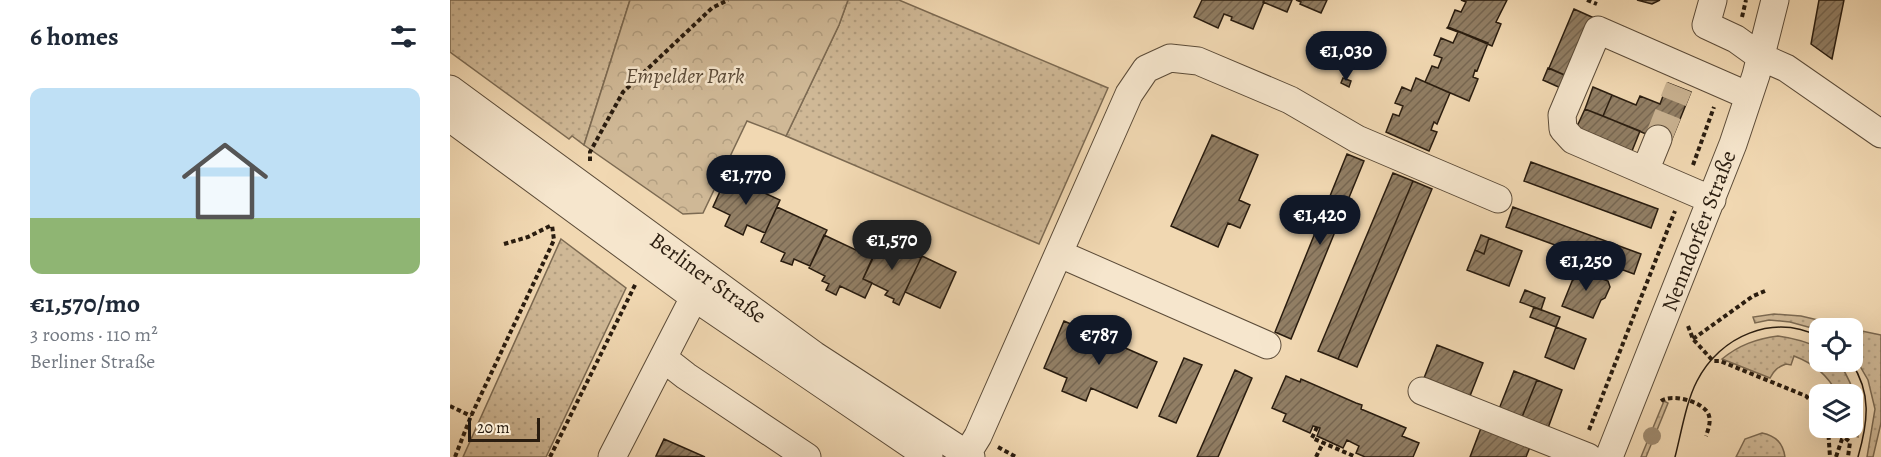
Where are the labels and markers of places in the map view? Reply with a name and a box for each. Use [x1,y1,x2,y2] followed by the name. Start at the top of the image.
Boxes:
[1297,31,1395,82] pin: €1,030
[697,155,795,206] pin: €1,770
[1271,195,1369,246] pin: €1,420
[843,220,941,271] pin: €1,570
[1537,241,1635,292] pin: €1,250
[1063,315,1135,366] pin: €787

